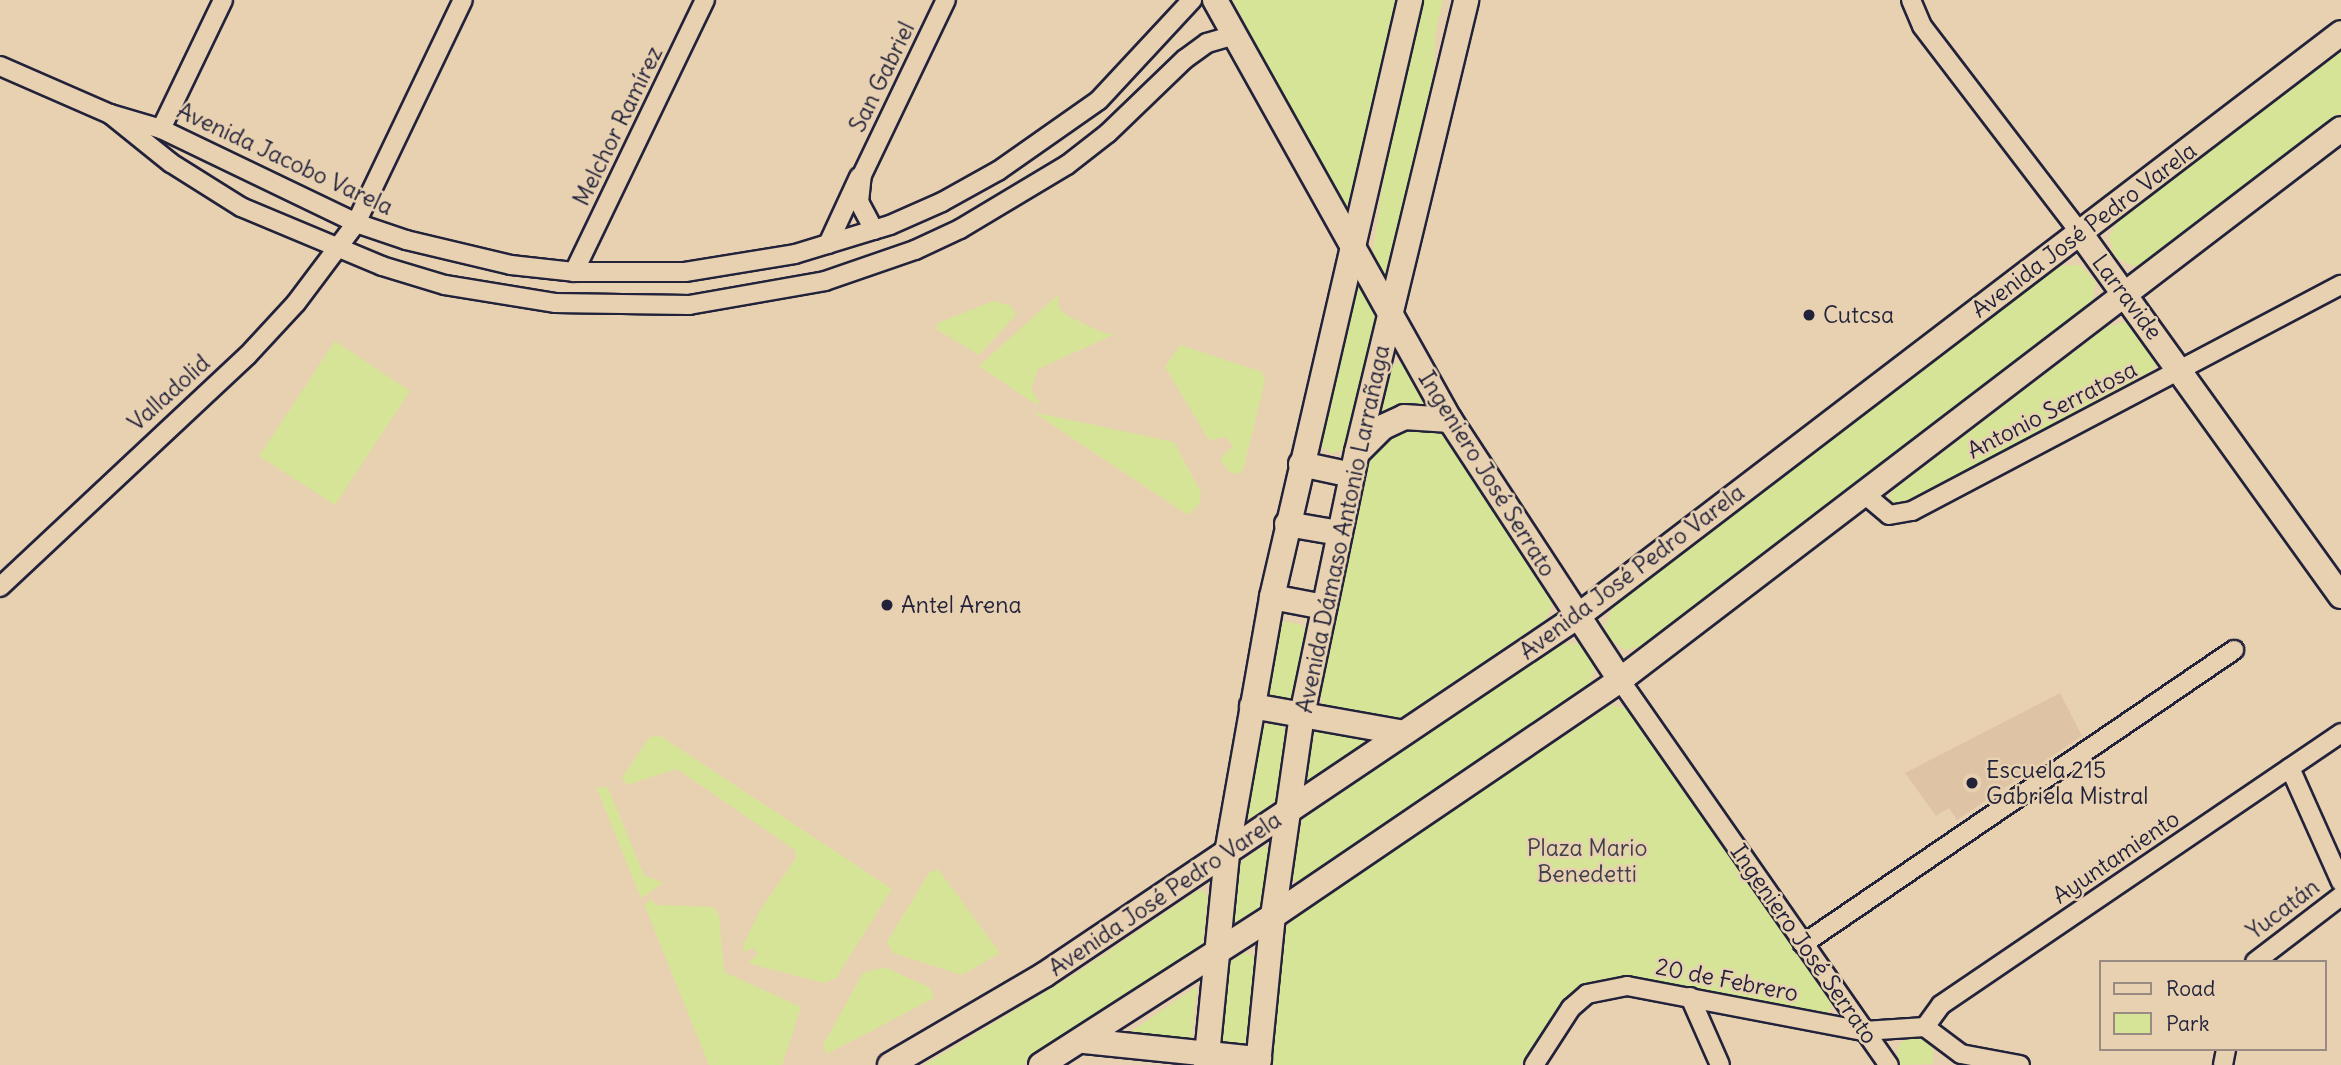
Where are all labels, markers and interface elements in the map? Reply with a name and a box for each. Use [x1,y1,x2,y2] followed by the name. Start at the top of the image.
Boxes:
[843,17,921,137] street label: San Gabriel
[567,42,669,210] street label: Melchor Ramírez
[173,97,397,221] street label: Avenida Jacobo Varela
[1966,137,2202,323] street label: Avenida José Pedro Varela
[2086,249,2168,345] street label: Larravide
[1823,301,1894,329] place label: Cutcsa
[1801,307,1817,323] marker: Cutcsa
[1290,343,1396,715] street label: Avenida Dámaso Antonio Larrañaga
[123,349,215,437] street label: Valladolid
[1963,355,2141,465] street label: Antonio Serratosa
[1412,366,1562,582] street label: Ingeniero José Serrato
[1514,479,1750,665] street label: Avenida José Pedro Varela
[901,591,1022,619] place label: Antel Arena
[879,597,895,613] marker: Antel Arena
[1986,756,2148,810] place label: Escuela 215 Gabriela Mistral
[1964,775,1980,791] marker: Escuela 215 Gabriela Mistral
[2047,805,2185,909] street label: Ayuntamiento
[1044,806,1286,982] street label: Avenida José Pedro Varela
[1527,834,1647,888] park label: Plaza Mario Benedetti
[1725,839,1883,1049] street label: Ingeniero José Serrato
[2241,873,2325,945] street label: Yucatán
[1653,953,1801,1007] street label: 20 de Febrero
[2100,960,2327,1051] legend
[2166,975,2215,1002] text: Road
[2166,1010,2209,1037] text: Park

